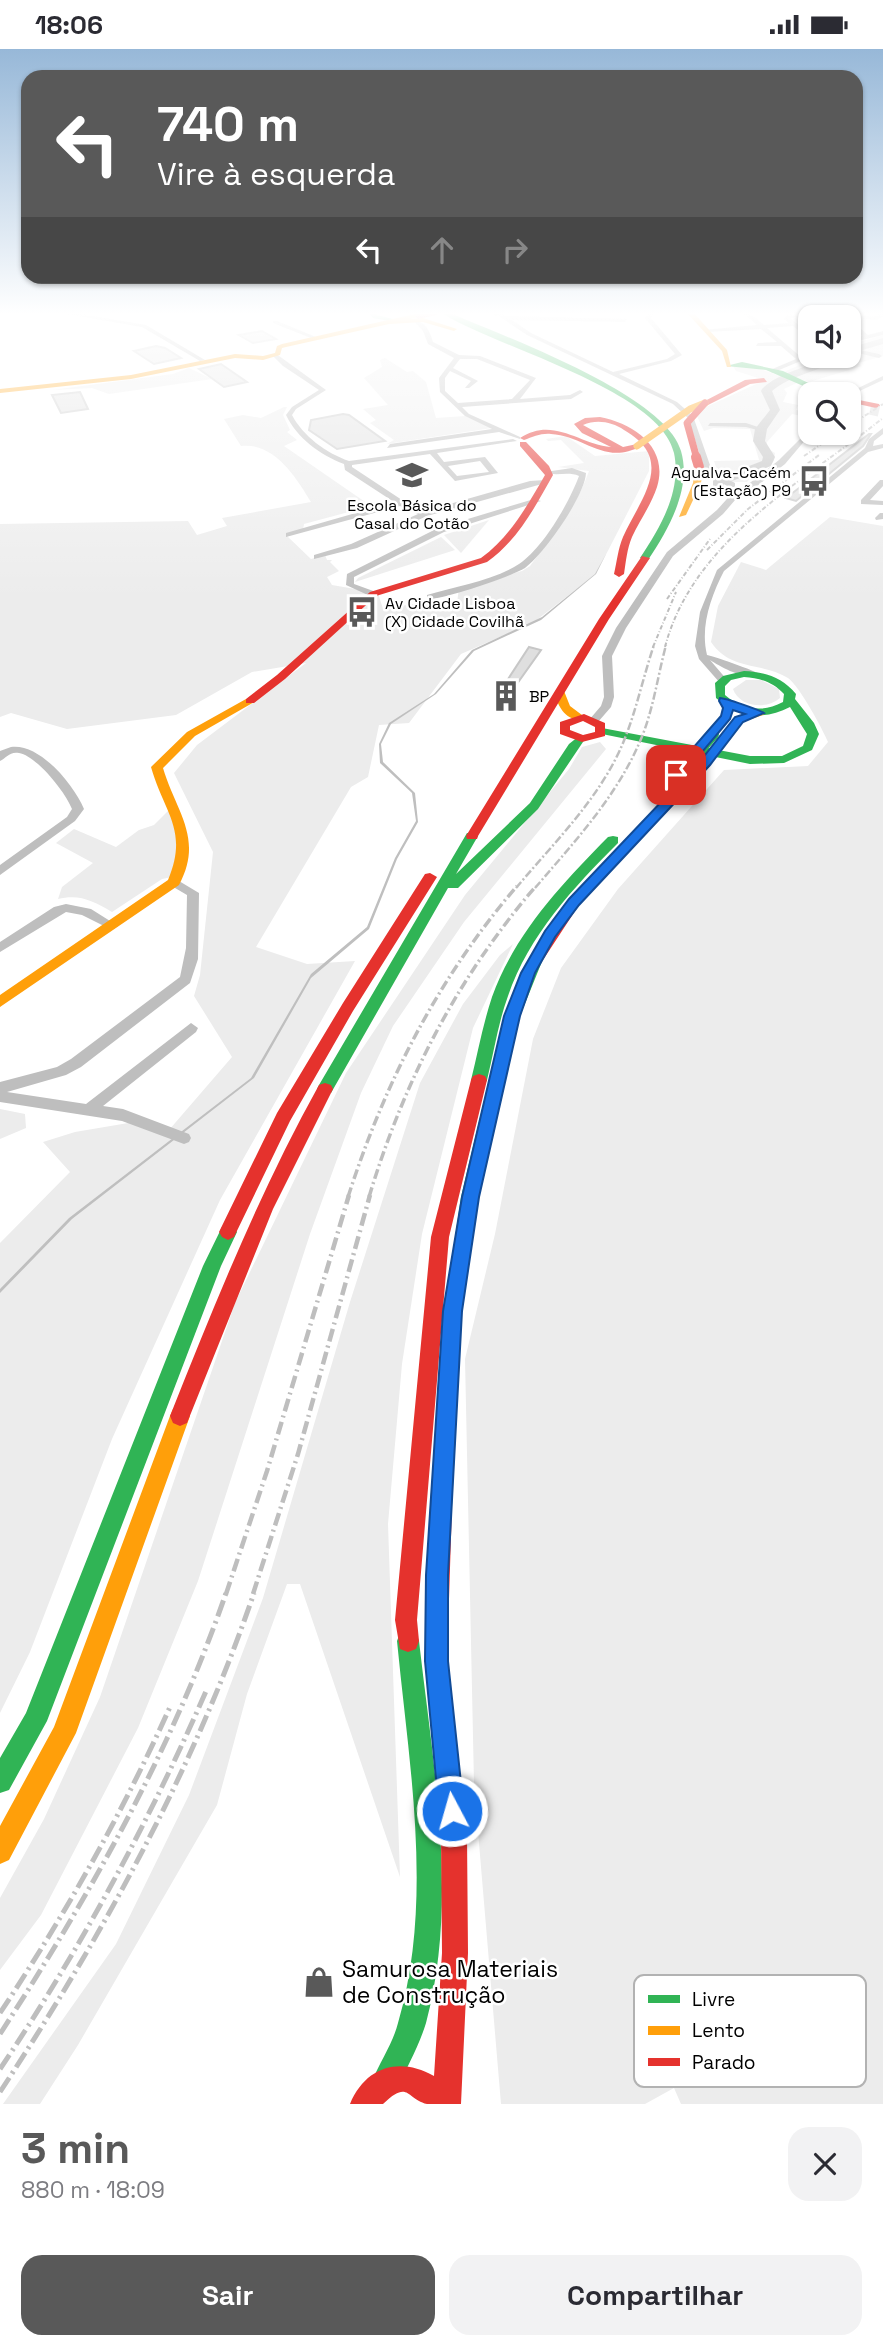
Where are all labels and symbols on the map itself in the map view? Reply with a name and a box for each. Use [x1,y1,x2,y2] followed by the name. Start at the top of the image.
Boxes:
[395,458,429,492] school or university icon: Escola Básica do Casal do Cotão
[671,462,791,501] place label: Agualva-Cacém (Estação) P9
[797,464,831,498] bus stop icon: Agualva-Cacém (Estação) P9
[347,495,477,534] place label: Escola Básica do Casal do Cotão
[385,593,524,632] place label: Av Cidade Lisboa (X) Cidade Covilhã
[345,595,379,629] bus stop icon: Av Cidade Lisboa (X) Cidade Covilhã
[489,679,523,713] building icon: BP
[529,686,550,707] place label: BP
[646,745,706,805] pin
[415,1774,489,1848] position arrow
[342,1954,558,2010] place label: Samurosa Materiais de Construção
[302,1965,336,1999] shop icon: Samurosa Materiais de Construção
[634,1975,866,2087] legend
[692,1987,735,2012] text: Livre
[692,2018,745,2043] text: Lento
[692,2050,756,2075] text: Parado

